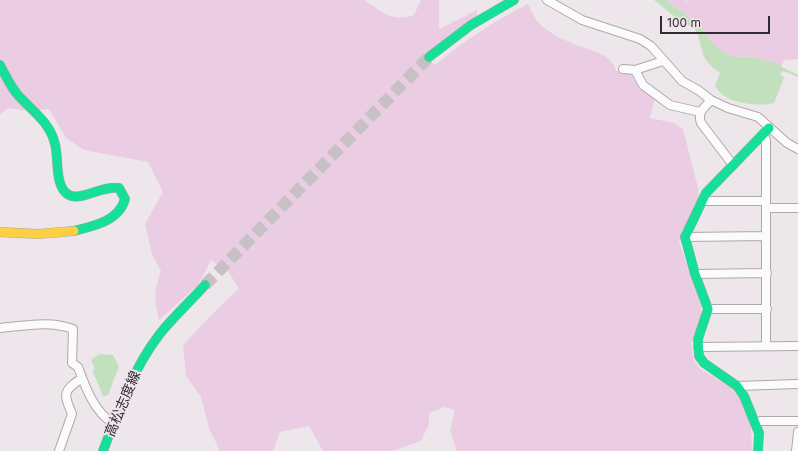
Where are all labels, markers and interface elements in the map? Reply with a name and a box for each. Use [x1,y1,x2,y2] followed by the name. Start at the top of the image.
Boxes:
[662,8,772,34] scale bar
[667,15,701,30] text: 100 m
[102,369,144,439] street label: 高松志度線

